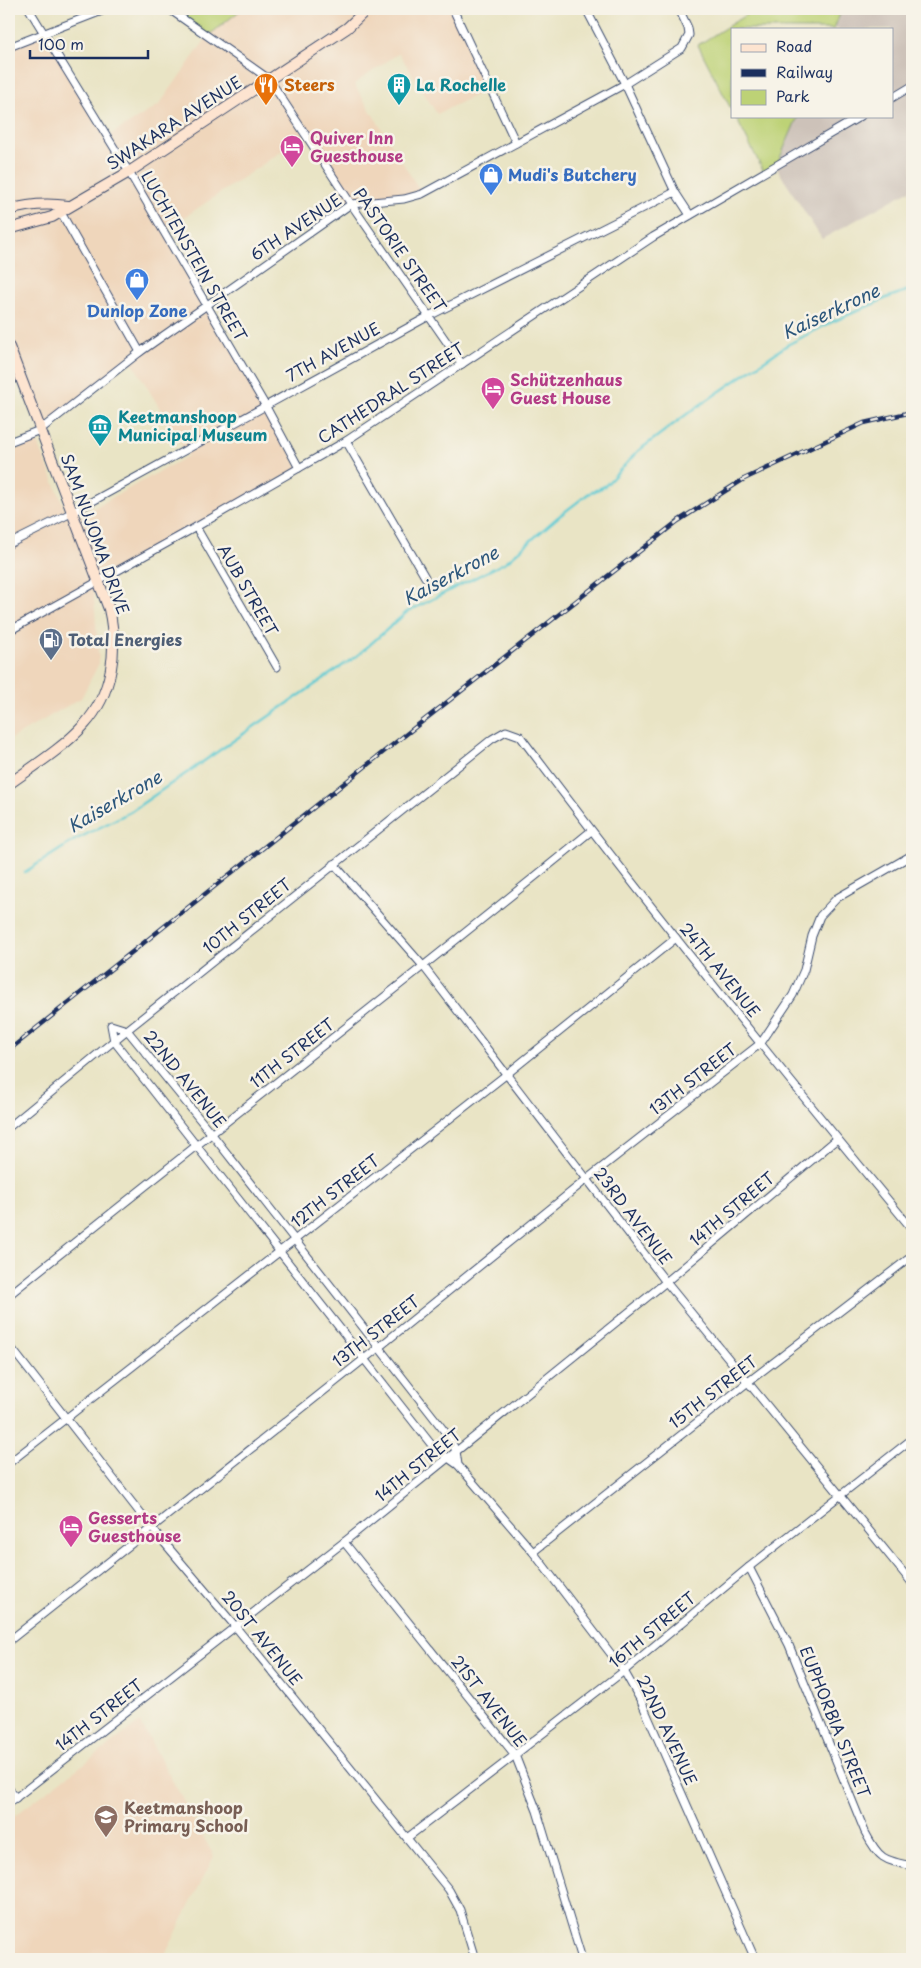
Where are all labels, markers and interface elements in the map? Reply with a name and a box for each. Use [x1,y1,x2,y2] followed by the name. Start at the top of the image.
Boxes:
[30,28,148,60] scale bar
[731,28,894,118] legend
[38,32,84,55] text: 100 m
[776,34,812,57] text: Road
[776,60,833,83] text: Railway
[101,69,246,175] street label: SWAKARA AVENUE
[253,72,279,106] restaurant icon: Steers
[284,72,335,96] place label: Steers
[386,72,412,106] building icon: La Rochelle
[416,72,506,96] place label: La Rochelle
[776,84,810,107] text: Park
[310,125,403,167] place label: Quiver Inn Guesthouse
[279,134,305,168] hotel icon: Quiver Inn Guesthouse
[478,162,504,196] shop icon: Mudi's Butchery
[508,162,637,186] place label: Mudi's Butchery
[136,166,254,345] street label: LUCHTENSTEIN STREET
[349,182,453,317] street label: PASTORIE STREET
[245,187,346,266] street label: 6TH AVENUE
[124,267,150,301] shop icon: Dunlop Zone
[777,276,884,345] water label: Kaiserkrone
[87,298,187,322] place label: Dunlop Zone
[281,315,384,387] street label: 7TH AVENUE
[312,336,469,449] street label: CATHEDRAL STREET
[510,367,623,409] place label: Schützenhaus Guest House
[480,376,506,410] hotel icon: Schützenhaus Guest House
[118,404,267,446] place label: Keetmanshoop Municipal Museum
[87,413,113,447] museum icon: Keetmanshoop Municipal Museum
[56,450,136,617] street label: SAM NUJOMA DRIVE
[398,538,504,611] water label: Kaiserkrone
[213,539,285,640] street label: AUB STREET
[38,627,64,661] fuel station icon: Total Energies
[68,627,182,651] place label: Total Energies
[62,762,167,839] water label: Kaiserkrone
[197,872,296,958] street label: 10TH STREET
[675,917,767,1022] street label: 24TH AVENUE
[244,1011,339,1093] street label: 11TH STREET
[139,1024,233,1132] street label: 22ND AVENUE
[644,1036,741,1120] street label: 13TH STREET
[285,1148,384,1233] street label: 12TH STREET
[589,1162,678,1269] street label: 23RD AVENUE
[683,1165,779,1251] street label: 14TH STREET
[327,1288,424,1372] street label: 13TH STREET
[663,1349,762,1433] street label: 15TH STREET
[369,1422,466,1507] street label: 14TH STREET
[88,1505,181,1547] place label: Gesserts Guesthouse
[58,1514,84,1548] hotel icon: Gesserts Guesthouse
[217,1585,309,1690] street label: 20ST AVENUE
[602,1585,700,1673] street label: 16TH STREET
[795,1642,877,1801] street label: EUPHORBIA STREET
[446,1649,533,1751] street label: 21ST AVENUE
[632,1670,704,1789] street label: 22ND AVENUE
[50,1672,147,1756] street label: 14TH STREET
[124,1795,248,1837] place label: Keetmanshoop Primary School
[93,1804,119,1838] school or university icon: Keetmanshoop Primary School

